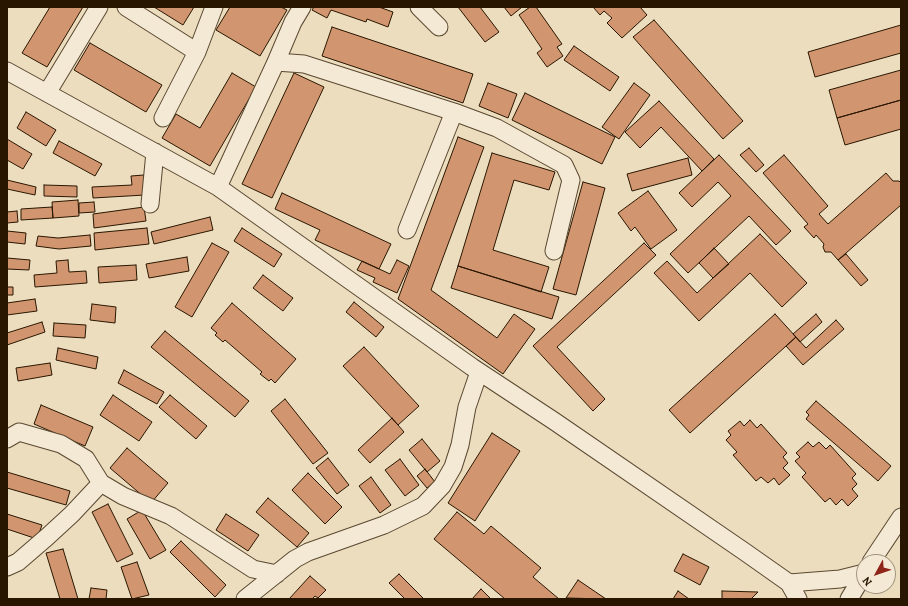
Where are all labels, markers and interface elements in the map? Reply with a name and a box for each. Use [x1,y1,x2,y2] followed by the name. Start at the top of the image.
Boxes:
[856,554,896,594] north arrow
[859,574,876,589] text: N

